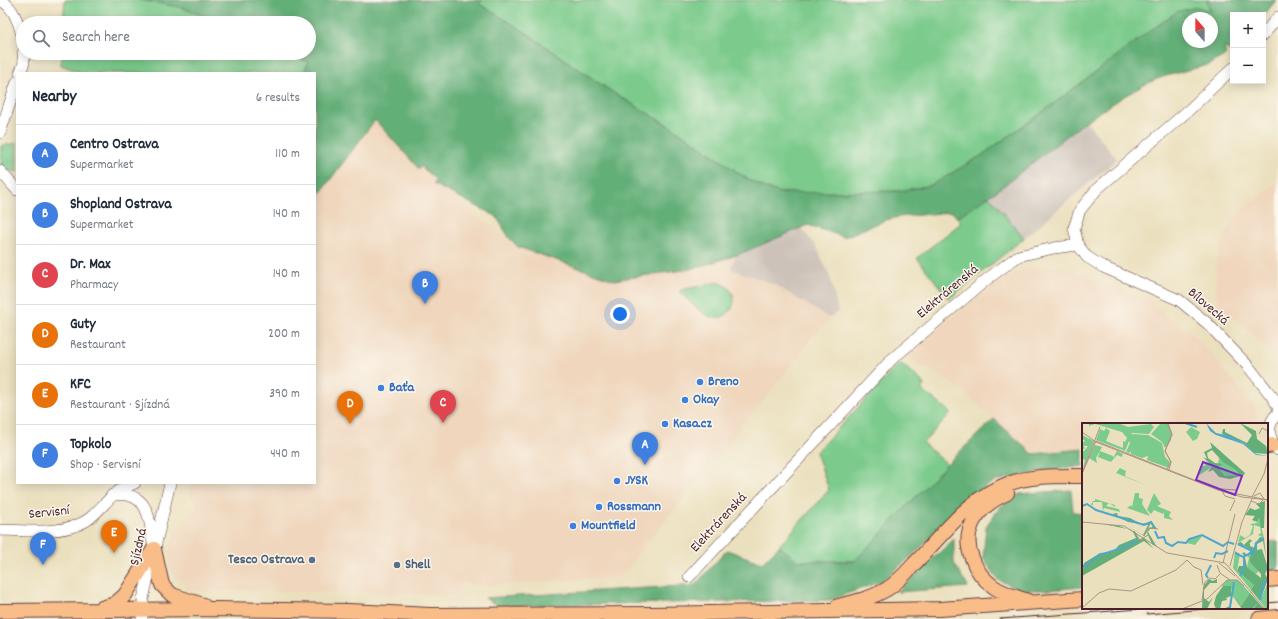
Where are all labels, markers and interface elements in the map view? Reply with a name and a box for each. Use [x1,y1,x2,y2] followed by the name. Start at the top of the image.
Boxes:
[1182,12,1218,48] north arrow
[1230,12,1266,84] map controls
[1230,12,1266,48] button: +
[16,16,316,60] search box
[30,27,52,49] icon: search
[62,27,130,49] text: Search here
[1230,48,1266,84] button: −
[32,86,76,110] text: Nearby
[256,89,300,108] text: 6 results
[70,134,159,156] text: Centro Ostrava
[41,145,49,164] text: A
[275,145,300,164] text: 110 m
[70,156,134,175] text: Supermarket
[70,194,171,216] text: Shopland Ostrava
[42,205,48,224] text: B
[273,205,300,224] text: 140 m
[70,216,134,235] text: Supermarket
[70,254,111,276] text: Dr. Max
[913,260,983,324] street label: Elektrárenská
[42,265,48,284] text: C
[273,265,300,284] text: 140 m
[412,271,438,304] pin: B
[70,276,118,295] text: Pharmacy
[1183,283,1233,331] street label: Bílovecká
[610,304,630,324] your location
[70,314,96,336] text: Guty
[42,325,48,344] text: D
[268,325,300,344] text: 200 m
[70,336,126,355] text: Restaurant
[708,372,739,392] place label: Breno
[70,374,91,396] text: KFC
[695,377,705,387] marker: Breno
[389,378,416,398] place label: Baťa
[376,383,386,393] marker: Baťa
[42,385,48,404] text: E
[269,385,300,404] text: 390 m
[430,390,456,423] pin: C
[693,390,720,410] place label: Okay
[337,391,363,424] pin: D
[680,395,690,405] marker: Okay
[70,396,170,415] text: Restaurant · Sjízdná
[673,414,712,434] place label: Kasa.cz
[660,419,670,429] marker: Kasa.cz
[1082,423,1268,609] inset map
[632,432,658,465] pin: A
[70,434,111,456] text: Topkolo
[42,445,48,464] text: F
[270,445,300,464] text: 440 m
[70,456,140,475] text: Shop · Servisní
[625,471,648,491] place label: JYSK
[612,476,622,486] marker: JYSK
[686,489,752,557] street label: Elektrárenská
[607,497,661,517] place label: Rossmann
[28,501,72,525] street label: Servisní
[594,502,604,512] marker: Rossmann
[581,516,636,536] place label: Mountfield
[101,520,127,553] pin: E
[568,521,578,531] marker: Mountfield
[125,526,153,568] street label: Sjízdná
[30,532,56,565] pin: F
[228,550,305,570] place label: Tesco Ostrava
[307,555,317,565] marker: Tesco Ostrava
[405,555,431,575] place label: Shell
[392,560,402,570] marker: Shell

